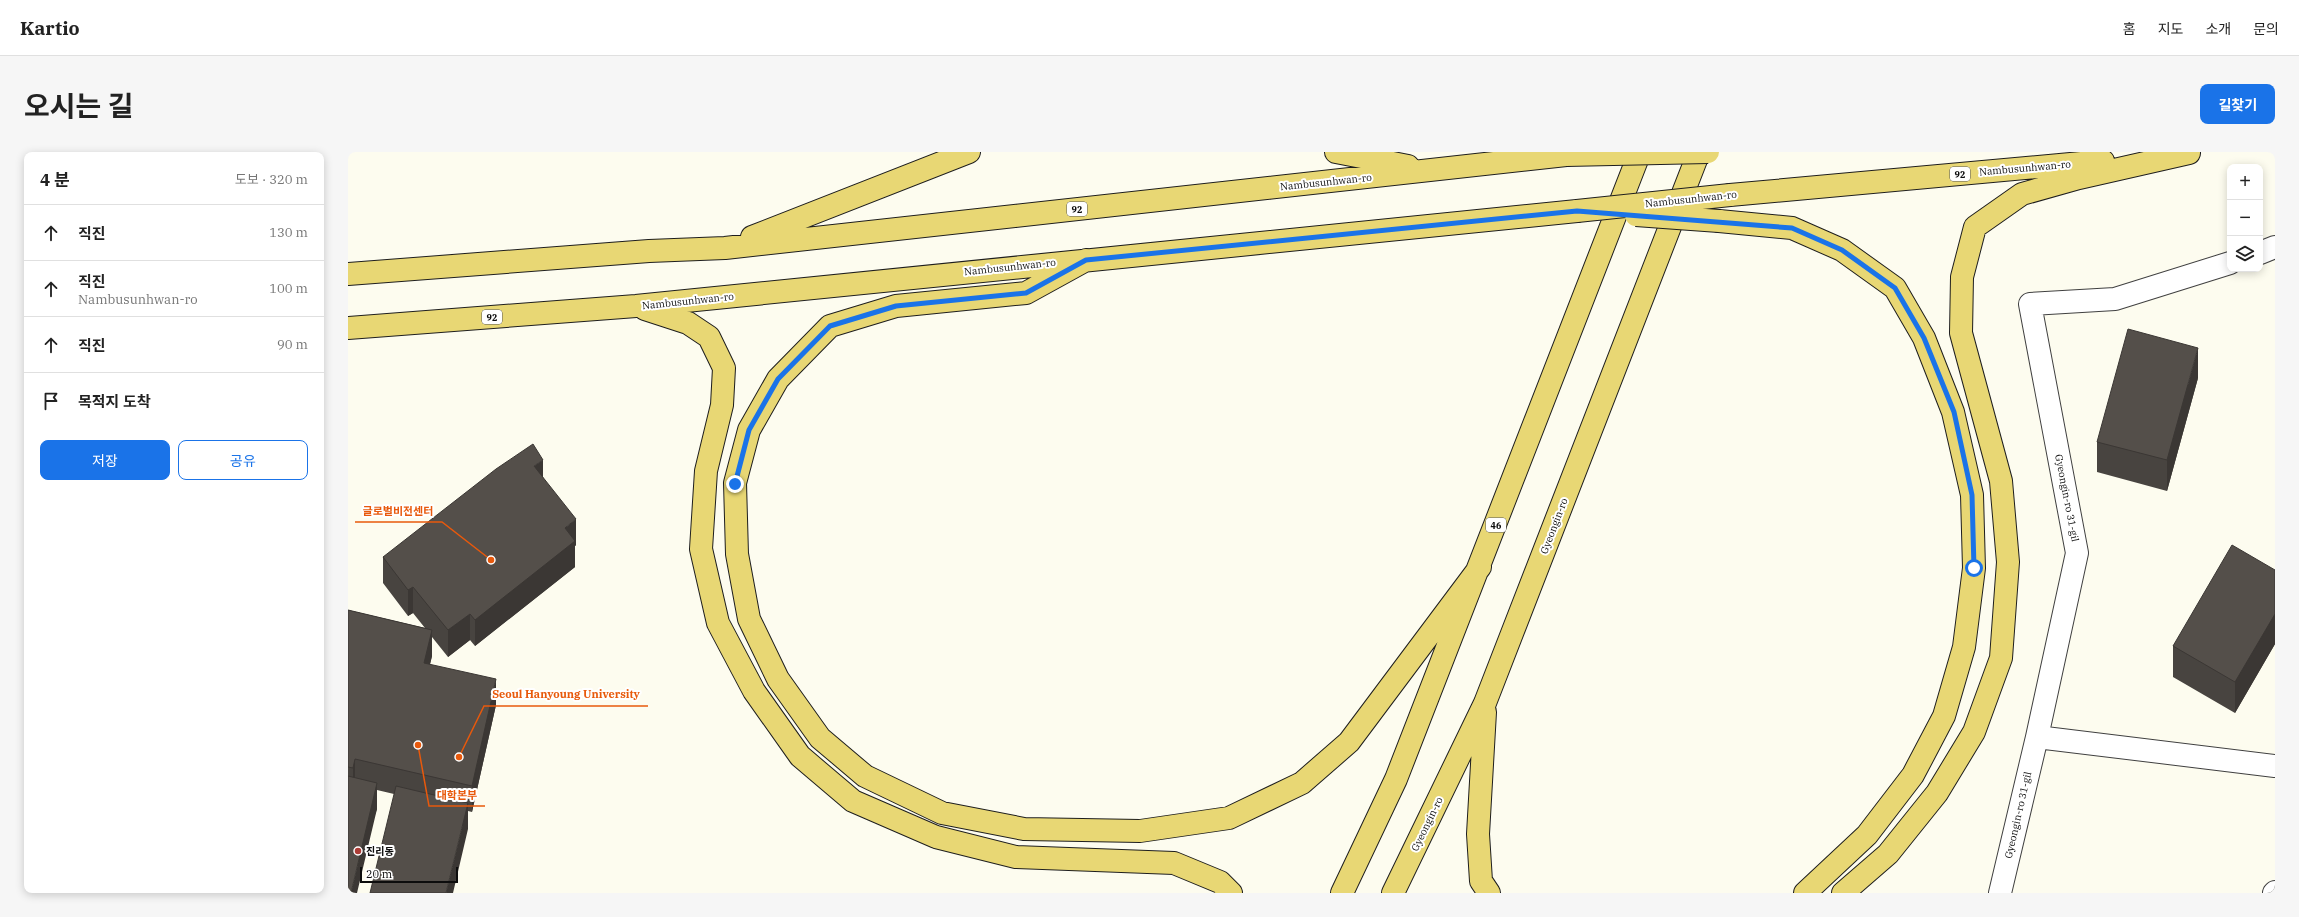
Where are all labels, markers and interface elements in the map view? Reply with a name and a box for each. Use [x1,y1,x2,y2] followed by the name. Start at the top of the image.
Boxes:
[20,16,80,40] text: Kartio
[2123,20,2136,38] text: 홈
[2158,20,2183,38] text: 지도
[2205,20,2231,38] text: 소개
[2253,20,2279,38] text: 문의
[2200,84,2275,124] button: 길찾기
[24,87,134,124] text: 오시는 길
[1979,157,2072,178] street label: Nambusunhwan-ro
[2227,164,2263,272] map controls
[2227,164,2263,200] button: +
[1950,167,1970,181] road number: 92
[40,169,70,191] text: 4 분
[235,171,308,188] text: 도보 · 320 m
[1280,171,1373,193] street label: Nambusunhwan-ro
[1645,188,1738,210] street label: Nambusunhwan-ro
[2227,200,2263,236] button: −
[1067,202,1087,216] road number: 92
[40,222,62,244] icon: ahead
[78,224,106,243] text: 직진
[269,224,308,241] text: 130 m
[2227,236,2263,272] button: layers
[964,256,1057,278] street label: Nambusunhwan-ro
[78,272,106,291] text: 직진
[40,278,62,300] icon: ahead
[269,280,308,297] text: 100 m
[642,290,735,312] street label: Nambusunhwan-ro
[78,291,198,308] text: Nambusunhwan-ro
[482,310,502,324] road number: 92
[40,334,62,356] icon: ahead
[78,336,106,355] text: 직진
[277,336,308,353] text: 90 m
[40,390,62,412] icon: arrive
[78,392,150,411] text: 목적지 도착
[40,440,170,480] button: 저장
[178,440,308,480] button: 공유
[2052,453,2082,543] street label: Gyeongin-ro 31-gil
[726,475,744,493] route end
[1537,496,1571,556] street label: Gyeongin-ro
[355,499,442,522] callout: 글로벌비전센터
[363,504,433,518] text: 글로벌비전센터
[1486,518,1506,532] road number: 46
[1965,559,1983,577] route start
[484,683,648,706] callout: Seoul Hanyoung University
[492,687,641,701] text: Seoul Hanyoung University
[2002,770,2034,860] street label: Gyeongin-ro 31-gil
[429,783,485,806] callout: 대학본부
[437,788,477,802] text: 대학본부
[1408,794,1446,853] street label: Gyeongin-ro
[366,845,394,858] place label: 진리동
[353,846,363,856] marker: 진리동
[360,865,458,884] scale bar
[366,867,392,881] text: 20 m

